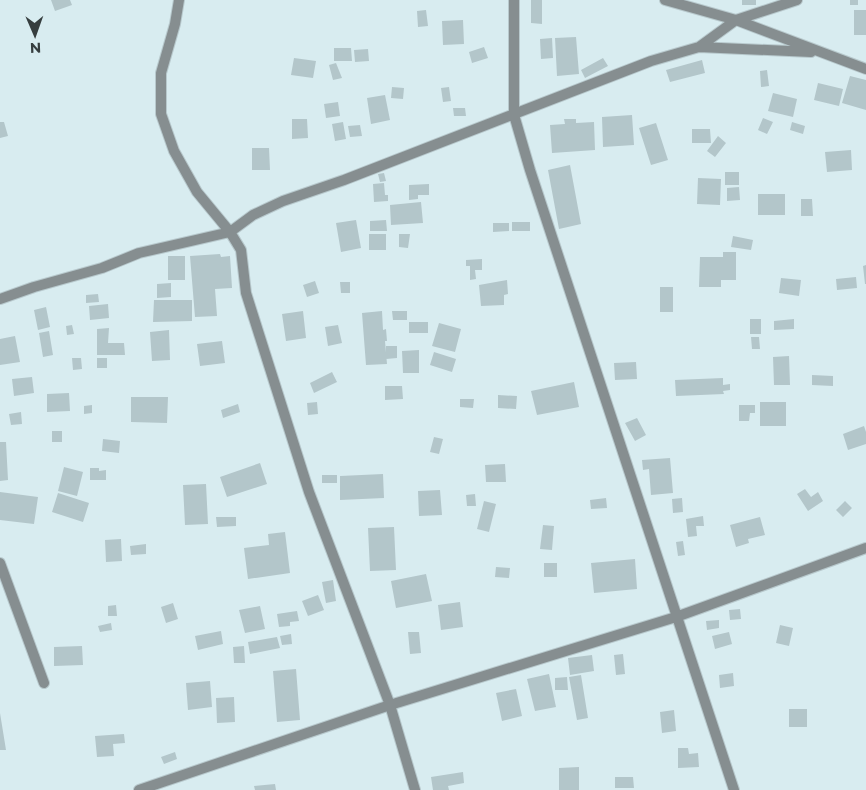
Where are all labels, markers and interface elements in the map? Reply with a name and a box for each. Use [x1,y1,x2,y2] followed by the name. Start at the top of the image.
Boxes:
[10,10,60,60] north arrow
[29,39,41,57] text: N

